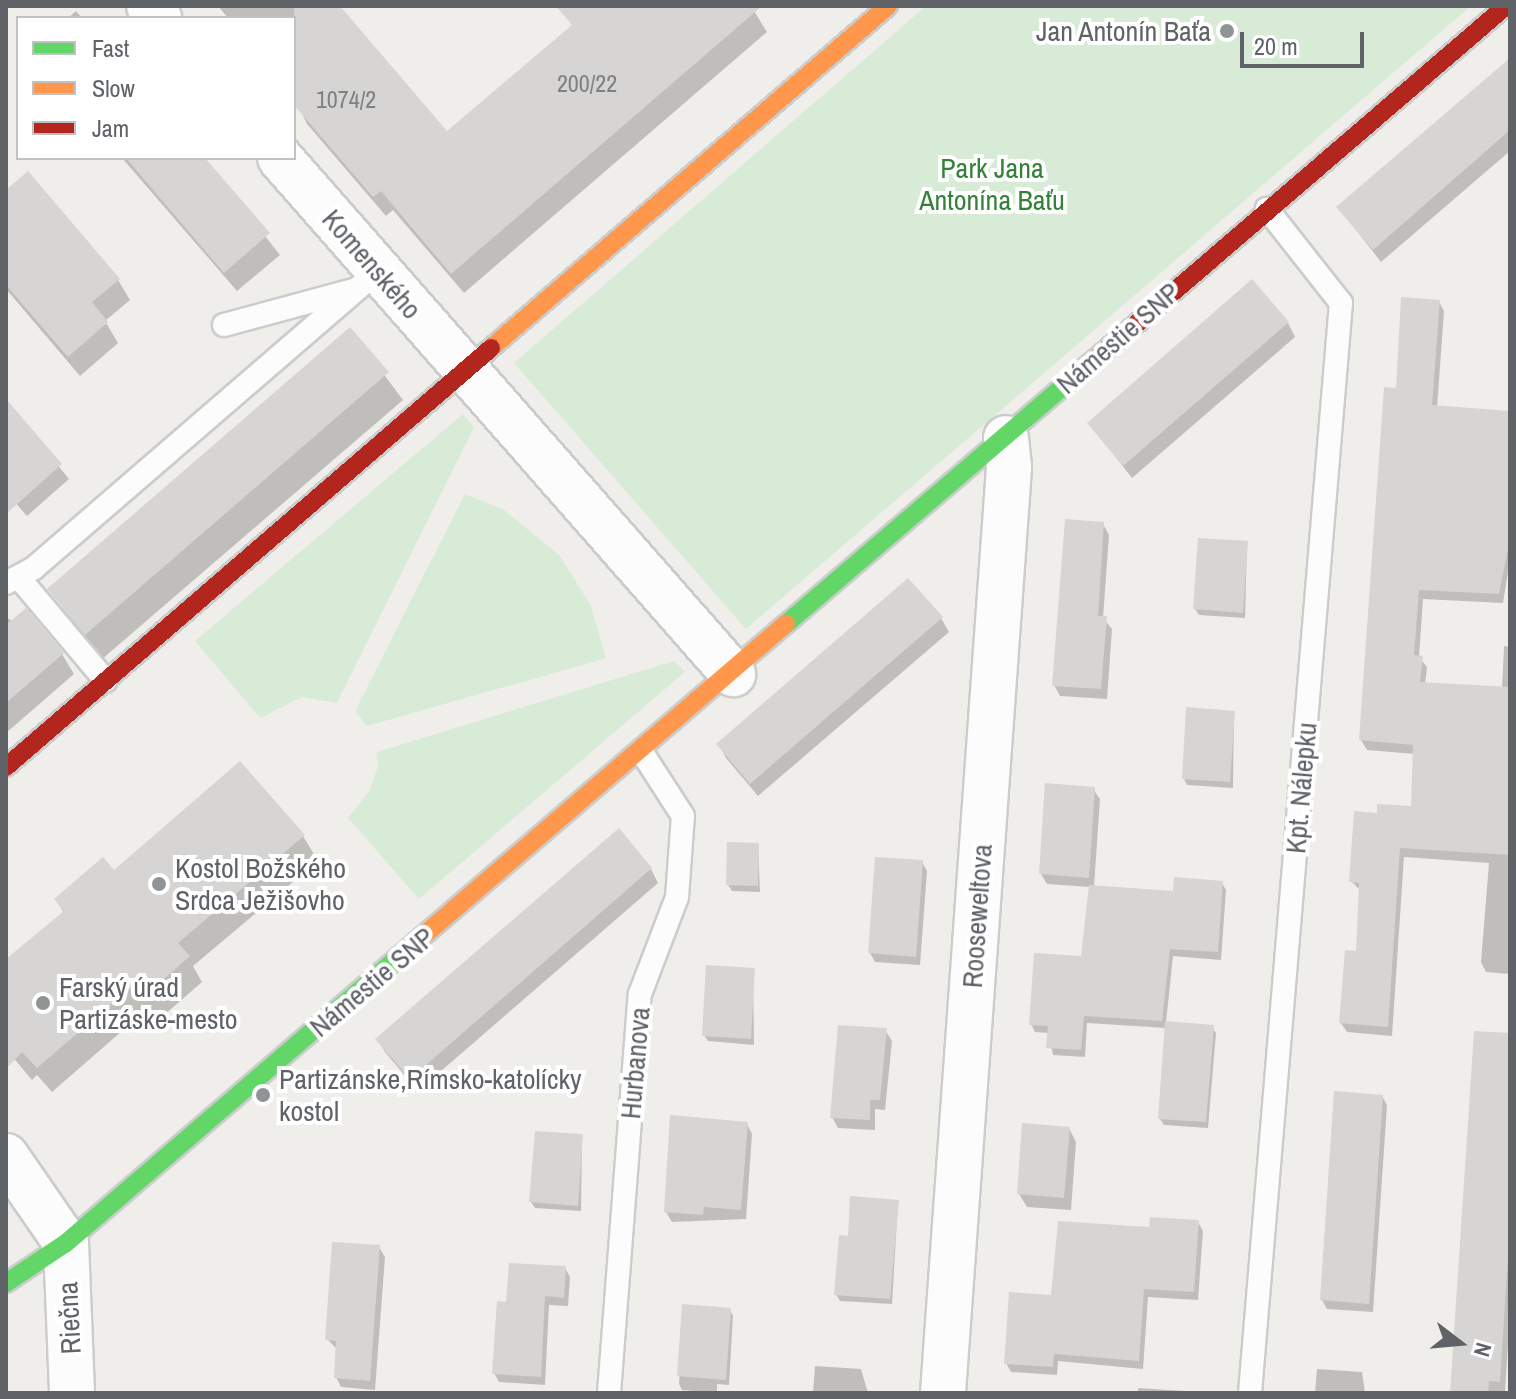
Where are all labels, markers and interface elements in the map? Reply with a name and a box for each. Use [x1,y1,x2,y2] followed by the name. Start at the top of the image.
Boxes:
[1035,14,1211,48] place label: Jan Antonín Baťa
[16,16,296,160] legend
[1244,16,1368,66] scale bar
[1218,22,1236,40] marker: Jan Antonín Baťa
[1254,30,1298,62] text: 20 m
[92,32,129,64] text: Fast
[557,70,617,98] house number: 200/22
[92,72,135,104] text: Slow
[316,86,376,114] house number: 1074/2
[92,112,129,144] text: Jam
[919,151,1065,217] park label: Park Jana Antonína Baťu
[315,202,429,326] street label: Komenského
[1050,276,1186,400] street label: Námestie SNP
[1279,721,1323,855] street label: Kpt. Nálepku
[955,843,999,989] street label: Rooseweltova
[175,851,346,917] place label: Kostol Božského Srdca Ježišovho
[150,875,168,893] marker: Kostol Božského Srdca Ježišovho
[303,920,441,1044] street label: Námestie SNP
[59,970,238,1036] place label: Farský úrad Partizáske-mesto
[34,994,52,1012] marker: Farský úrad Partizáske-mesto
[613,1006,657,1120] street label: Hurbanova
[279,1062,581,1128] place label: Partizánske,Rímsko-katolícky kostol
[254,1086,272,1104] marker: Partizánske,Rímsko-katolícky kostol
[50,1281,88,1355] street label: Riečna
[1420,1303,1500,1383] north arrow
[1467,1339,1499,1360] text: N

